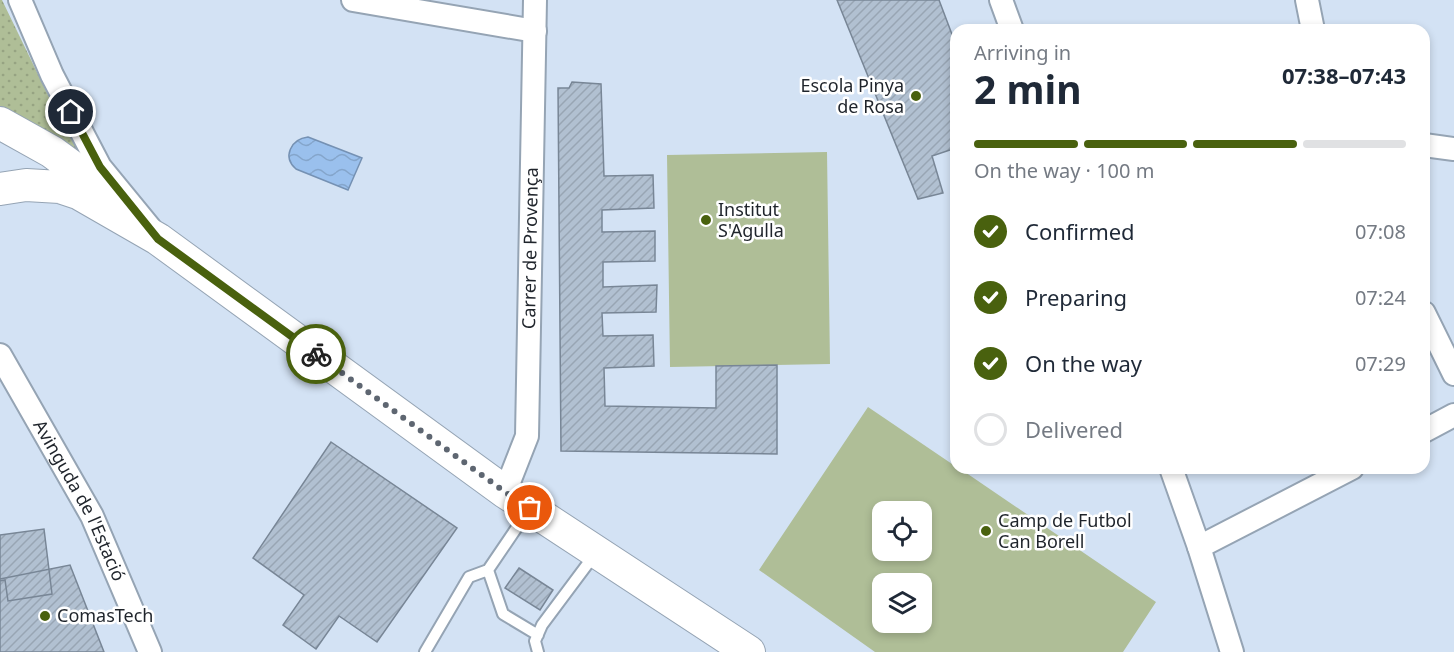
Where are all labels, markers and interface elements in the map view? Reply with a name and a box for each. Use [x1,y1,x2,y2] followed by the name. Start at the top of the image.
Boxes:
[974,39,1071,66] text: Arriving in
[1282,60,1406,90] text: 07:38–07:43
[974,62,1081,115] text: 2 min
[800,73,904,118] place label: Escola Pinya de Rosa
[45,86,96,137] pin
[909,89,923,103] marker: Escola Pinya de Rosa
[54,95,87,128] icon: home
[974,157,1154,184] text: On the way · 100 m
[516,167,543,329] street label: Carrer de Provença
[718,197,784,242] place label: Institut S'Agulla
[699,213,713,227] marker: Institut S'Agulla
[974,215,1007,248] icon: check
[1025,216,1135,246] text: Confirmed
[1355,218,1406,245] text: 07:08
[974,281,1007,314] icon: check
[1025,282,1127,312] text: Preparing
[1355,284,1406,311] text: 07:24
[286,324,346,384] courier
[300,338,333,371] icon: bike
[974,347,1007,380] icon: check
[1025,348,1142,378] text: On the way
[1355,350,1406,377] text: 07:29
[1025,414,1123,444] text: Delivered
[29,415,131,585] street label: Avinguda de l'Estació
[504,482,555,533] pin
[513,491,546,524] icon: bag
[872,501,932,633] map controls
[872,501,932,561] button: locate
[998,508,1132,553] place label: Camp de Futbol Can Borell
[979,524,993,538] marker: Camp de Futbol Can Borell
[872,573,932,633] button: layers
[57,603,153,627] place label: ComasTech
[38,609,52,623] marker: ComasTech

